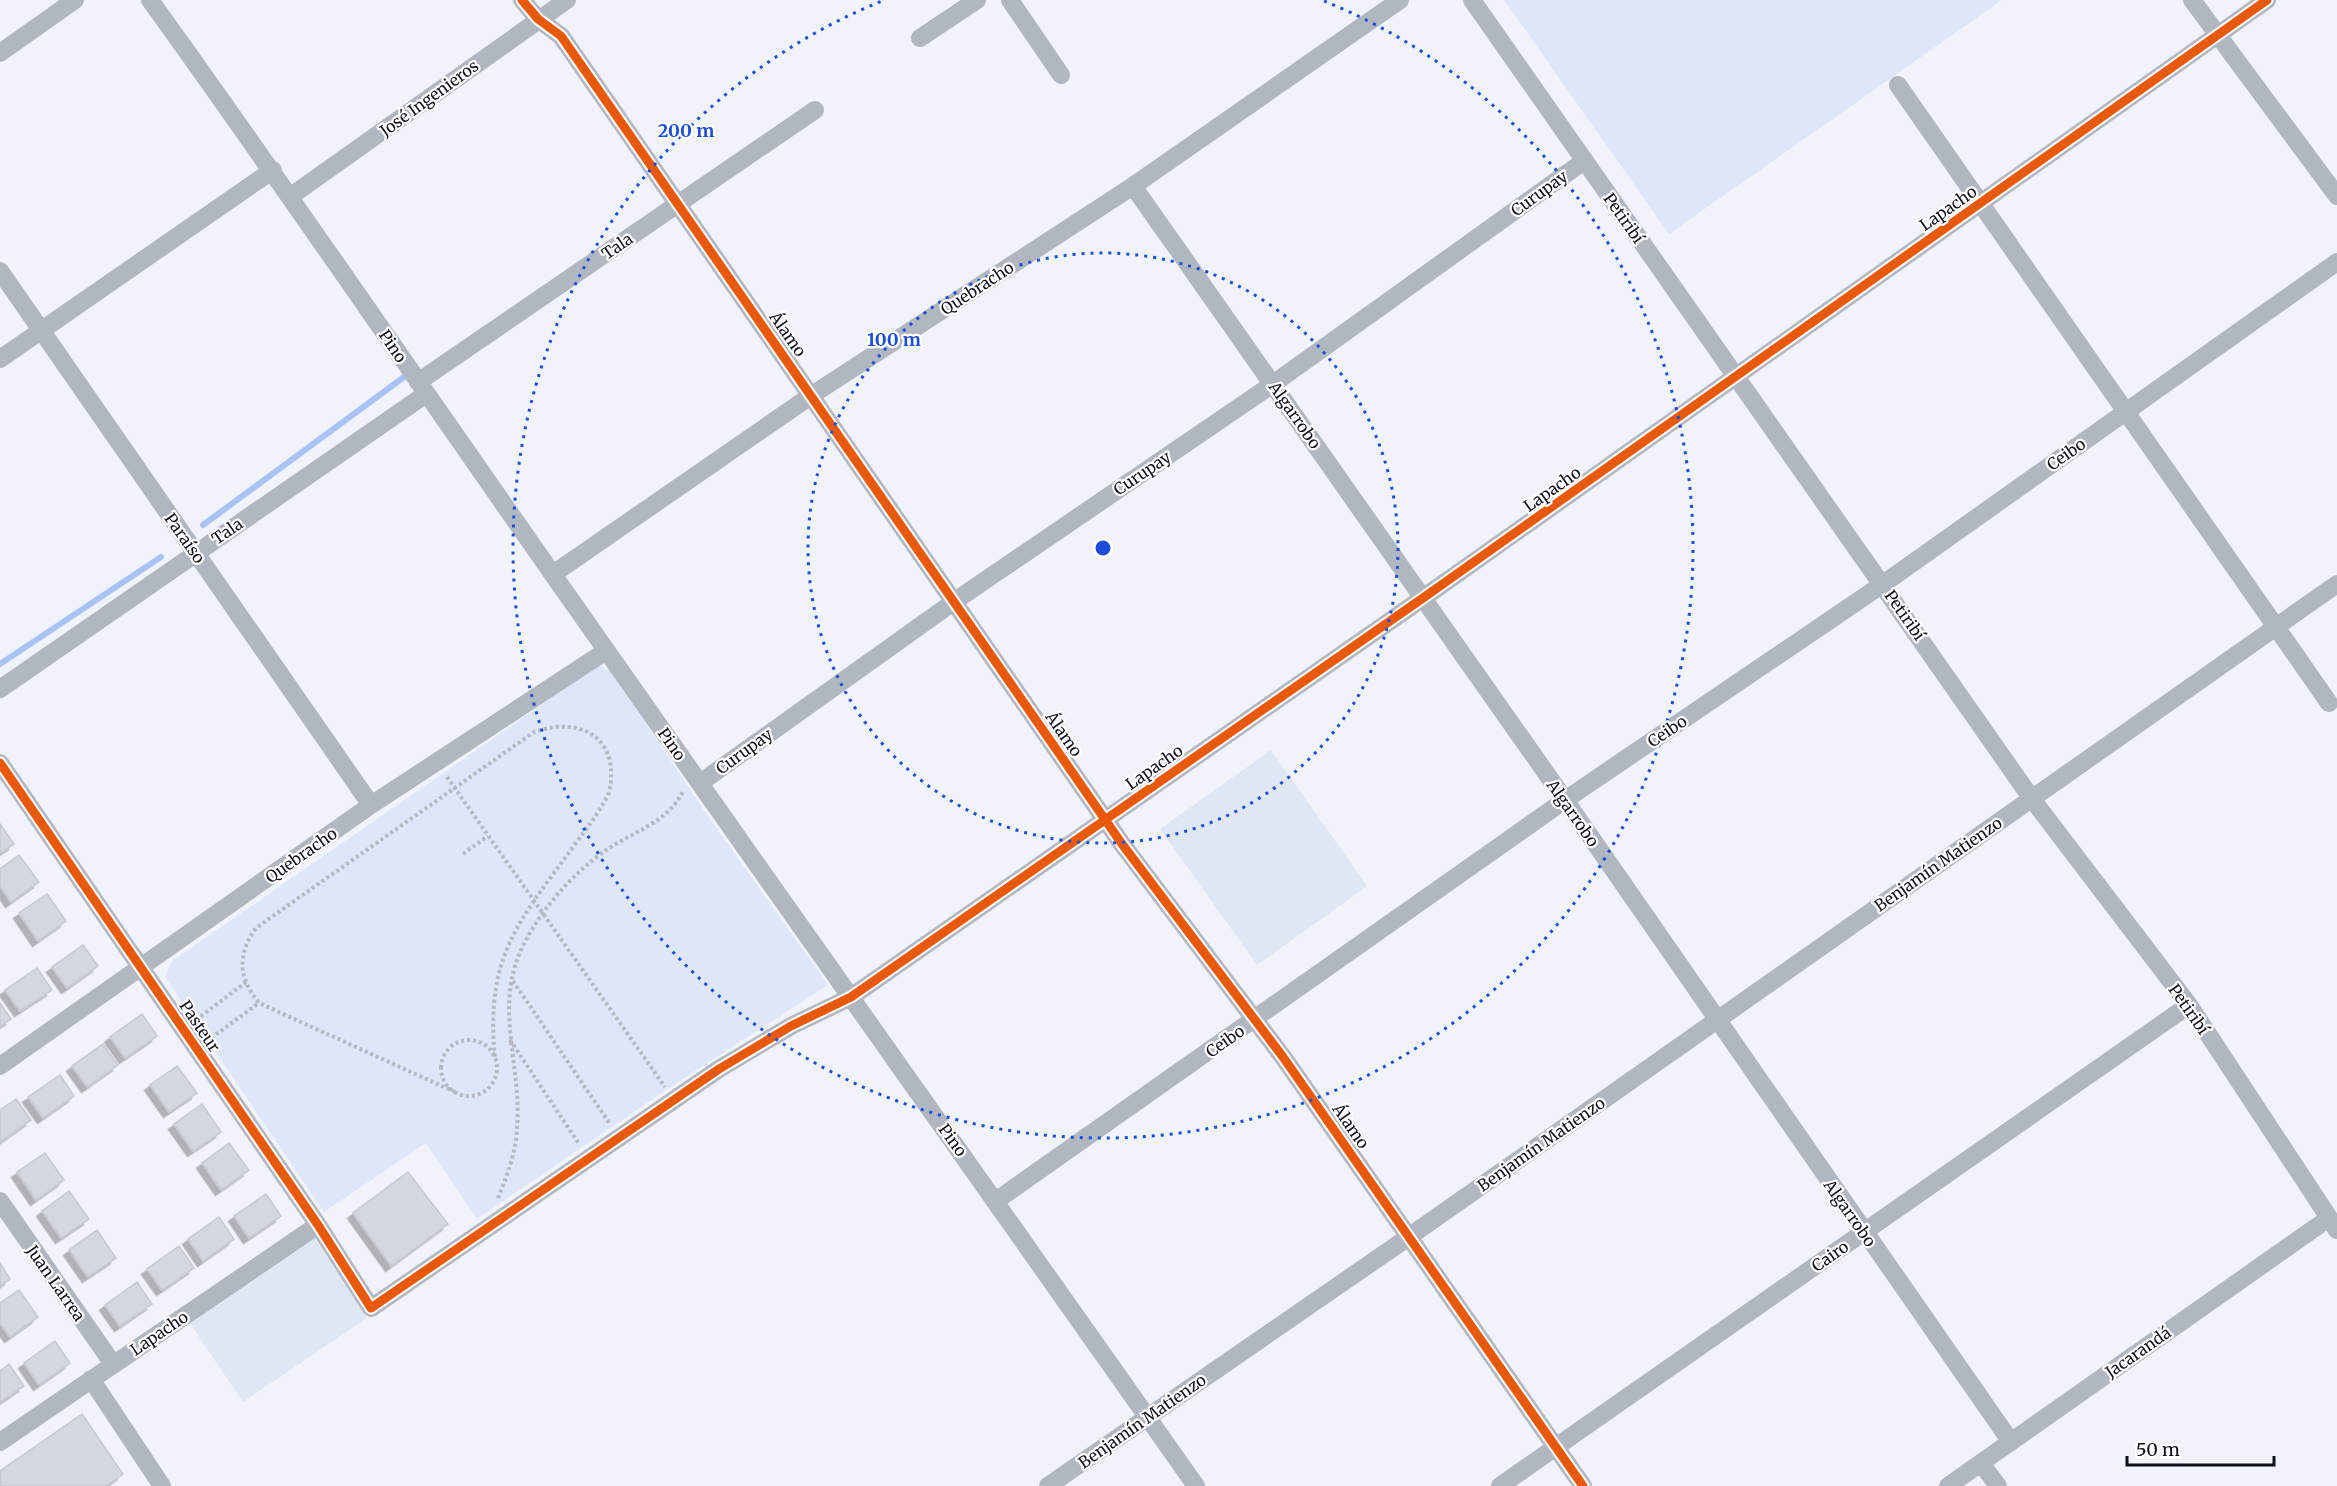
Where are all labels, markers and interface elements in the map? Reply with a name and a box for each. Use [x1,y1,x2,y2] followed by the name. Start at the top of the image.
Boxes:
[375,55,482,141] street label: José Ingenieros
[658,119,714,142] text: 200 m
[1507,165,1572,220] street label: Curupay
[1916,181,1980,235] street label: Lapacho
[1599,189,1649,248] street label: Petiribí
[598,228,637,264] street label: Tala
[937,257,1017,319] street label: Quebracho
[765,307,811,360] street label: Álamo
[375,326,411,366] street label: Pino
[867,328,921,351] text: 100 m
[1264,377,1325,452] street label: Algarrobo
[2043,434,2089,474] street label: Ceibo
[1110,446,1175,499] street label: Curupay
[1520,462,1584,516] street label: Lapacho
[161,509,209,567] street label: Paraíso
[208,513,247,549] street label: Tala
[1093,538,1113,558] centre of rings
[1880,586,1930,645] street label: Petiribí
[1041,707,1087,760] street label: Álamo
[1644,711,1690,751] street label: Ceibo
[712,723,777,778] street label: Curupay
[654,724,690,764] street label: Pino
[1122,740,1186,794] street label: Lapacho
[1542,775,1603,850] street label: Algarrobo
[1870,812,2006,916] street label: Benjamín Matienzo
[261,823,341,887] street label: Quebracho
[2164,980,2214,1039] street label: Petiribí
[176,996,224,1056] street label: Pasteur
[1202,1021,1248,1061] street label: Ceibo
[1473,1092,1609,1196] street label: Benjamín Matienzo
[1328,1099,1374,1152] street label: Álamo
[935,1120,971,1160] street label: Pino
[1819,1175,1880,1250] street label: Algarrobo
[1808,1236,1852,1276] street label: Cairo
[22,1240,90,1325] street label: Juan Larrea
[126,1306,192,1360] street label: Lapacho
[2101,1322,2175,1382] street label: Jacarandá
[1074,1369,1210,1473] street label: Benjamín Matienzo
[2127,1429,2274,1467] scale bar
[2136,1438,2180,1461] text: 50 m

